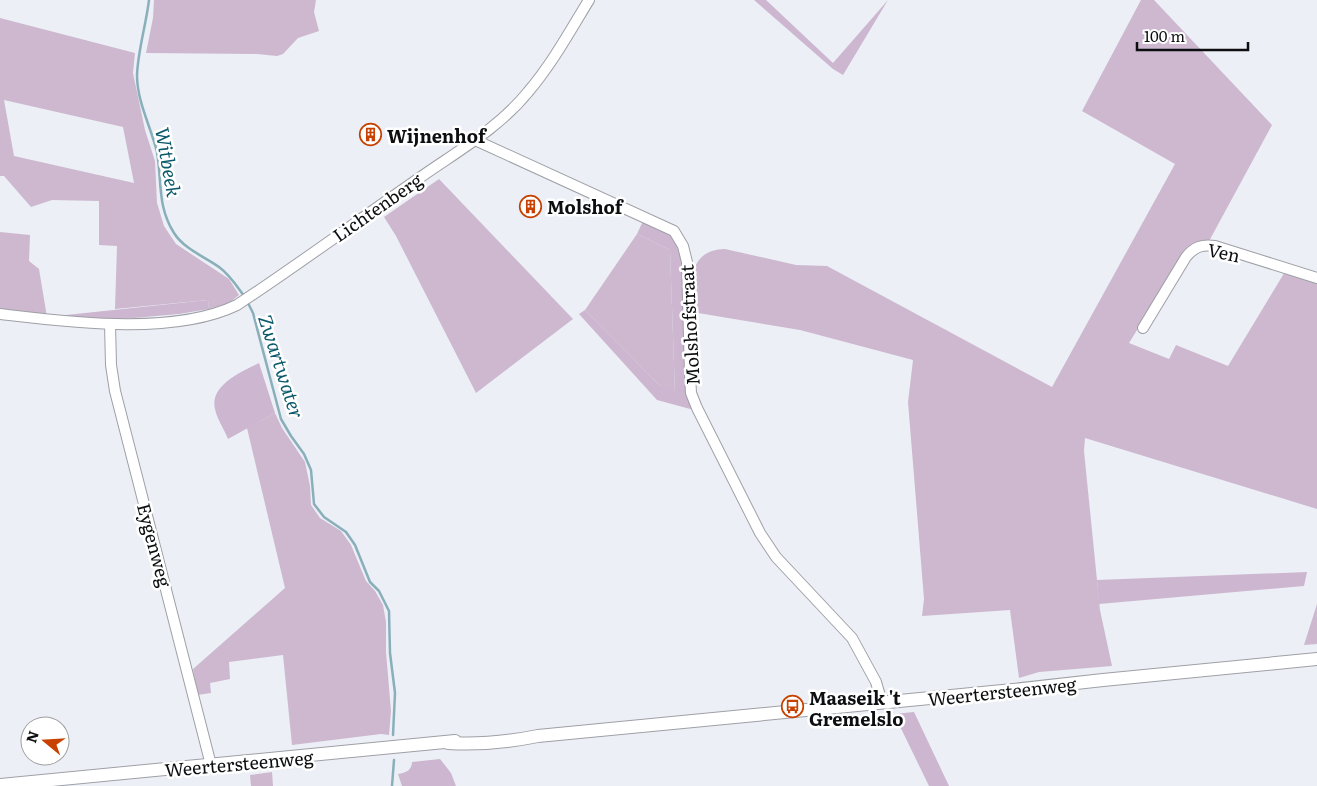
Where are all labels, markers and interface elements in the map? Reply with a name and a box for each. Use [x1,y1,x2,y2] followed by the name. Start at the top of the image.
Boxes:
[1137,20,1248,52] scale bar
[1144,24,1185,47] text: 100 m
[387,122,488,149] place label: Wijnenhof
[359,123,383,147] building icon: Wijnenhof
[149,125,189,200] water label: Witbeek
[327,166,428,248] street label: Lichtenberg
[547,193,625,220] place label: Molshof
[519,194,543,218] building icon: Molshof
[1205,235,1243,269] street label: Ven
[672,263,706,386] street label: Molshofstraat
[252,310,312,422] water label: Zwartwater
[131,500,179,591] street label: Eygenweg
[926,670,1079,712] street label: Weertersteenweg
[809,684,903,732] place label: Maaseik 't Gremelslo
[781,695,805,719] bus stop icon: Maaseik 't Gremelslo
[20,716,70,766] north arrow
[20,728,43,745] text: N
[163,743,316,783] street label: Weertersteenweg

